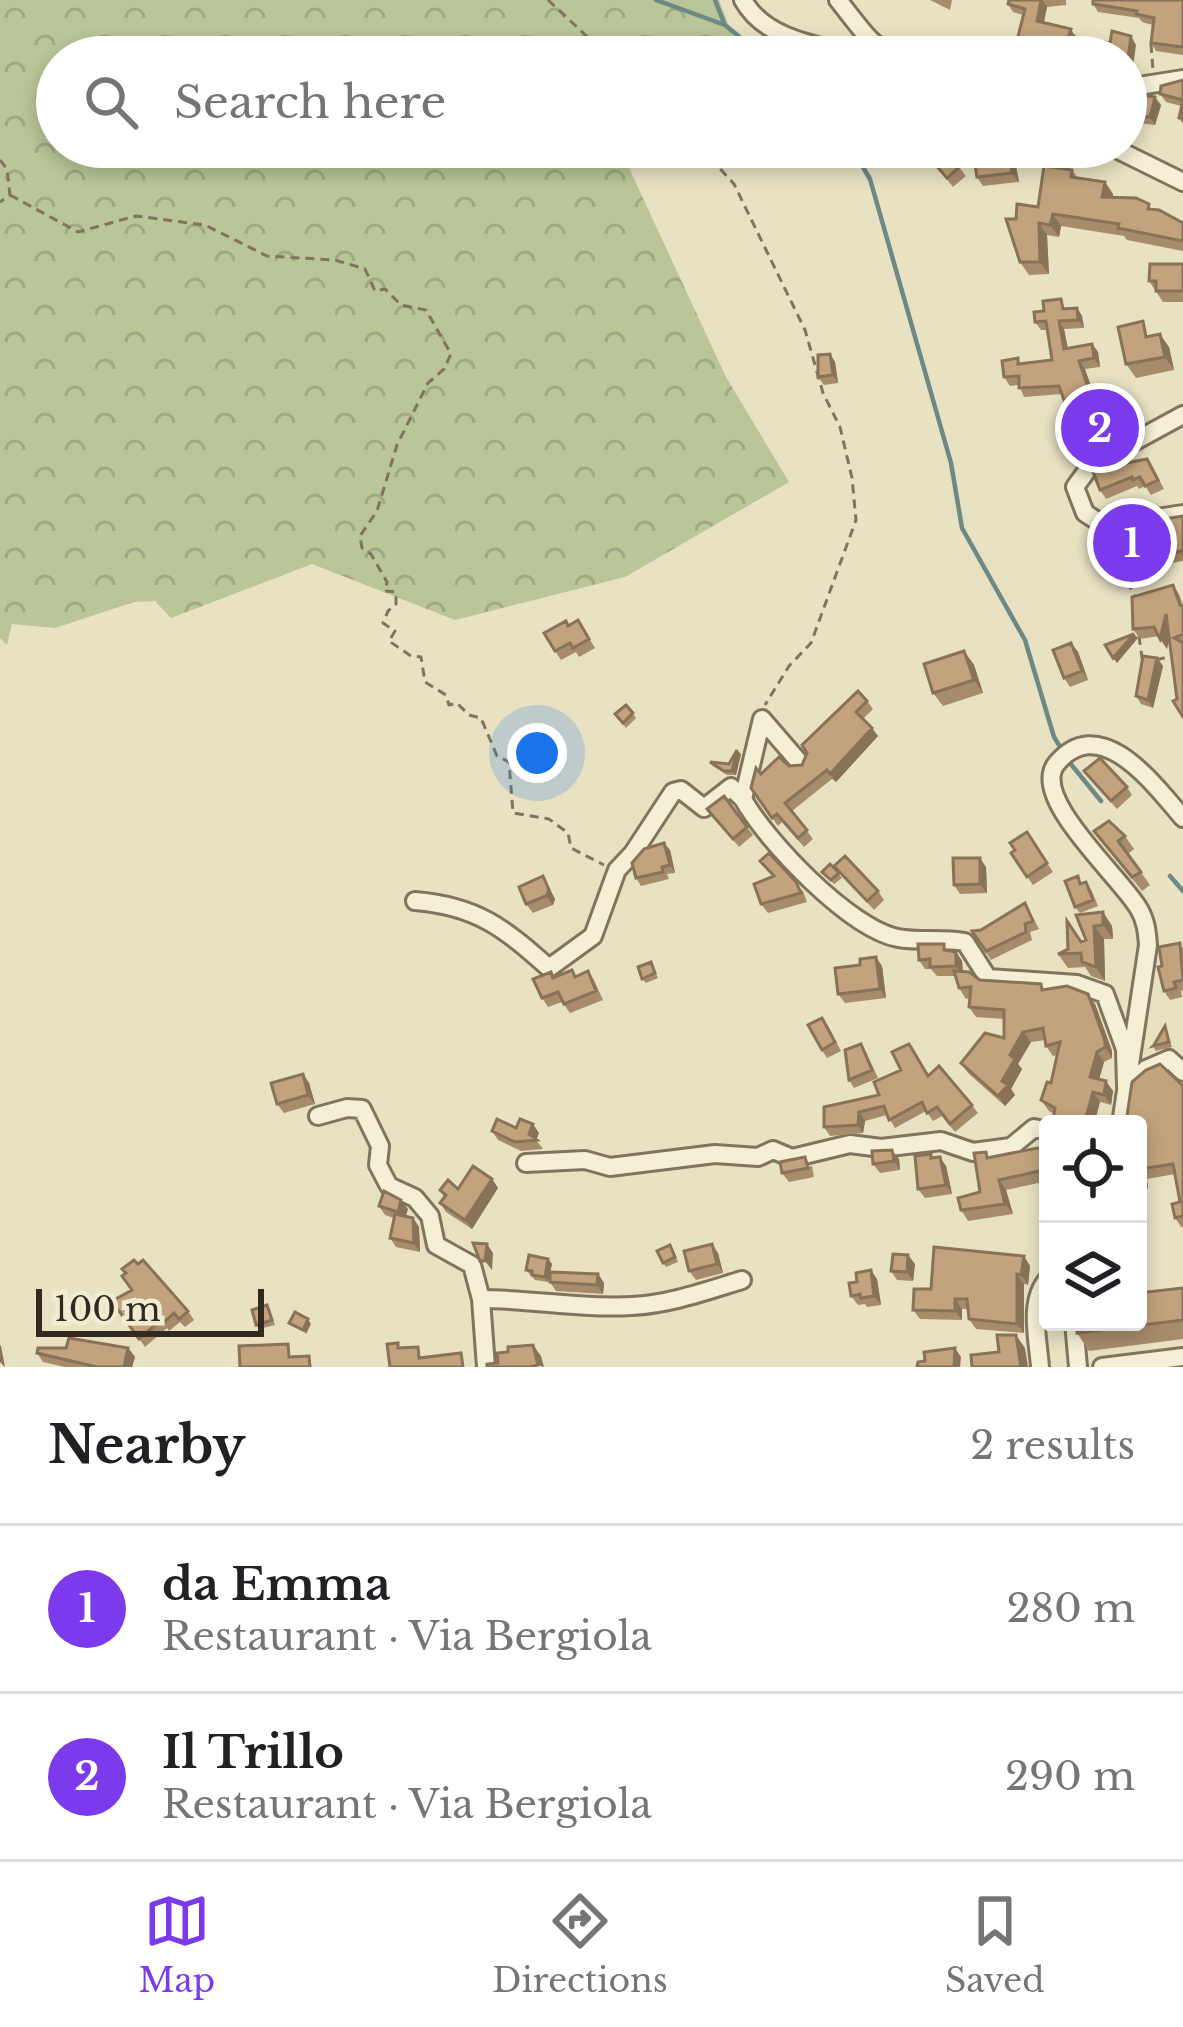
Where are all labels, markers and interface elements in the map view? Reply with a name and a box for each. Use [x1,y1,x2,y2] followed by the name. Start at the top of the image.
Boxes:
[36,36,1147,168] search box
[78,69,144,135] icon: search
[174,74,446,130] text: Search here
[1061,383,1139,473] pin: 2
[1093,498,1171,588] pin: 1
[507,723,567,783] your location
[1039,1115,1147,1331] map controls
[1039,1115,1147,1223] button: locate
[1039,1223,1147,1331] button: layers
[36,1283,264,1336] scale bar
[54,1289,161,1330] text: 100 m
[48,1414,245,1477] text: Nearby
[970,1421,1135,1470] text: 2 results
[162,1556,391,1612] text: da Emma
[78,1584,96,1633] text: 1
[1006,1584,1135,1633] text: 280 m
[162,1612,652,1661] text: Restaurant · Via Bergiola
[162,1724,344,1780] text: Il Trillo
[74,1752,100,1801] text: 2
[1005,1752,1135,1801] text: 290 m
[162,1780,652,1829] text: Restaurant · Via Bergiola
[139,1888,215,2001] tab: Map
[492,1888,668,2001] tab: Directions
[945,1888,1044,2001] tab: Saved

